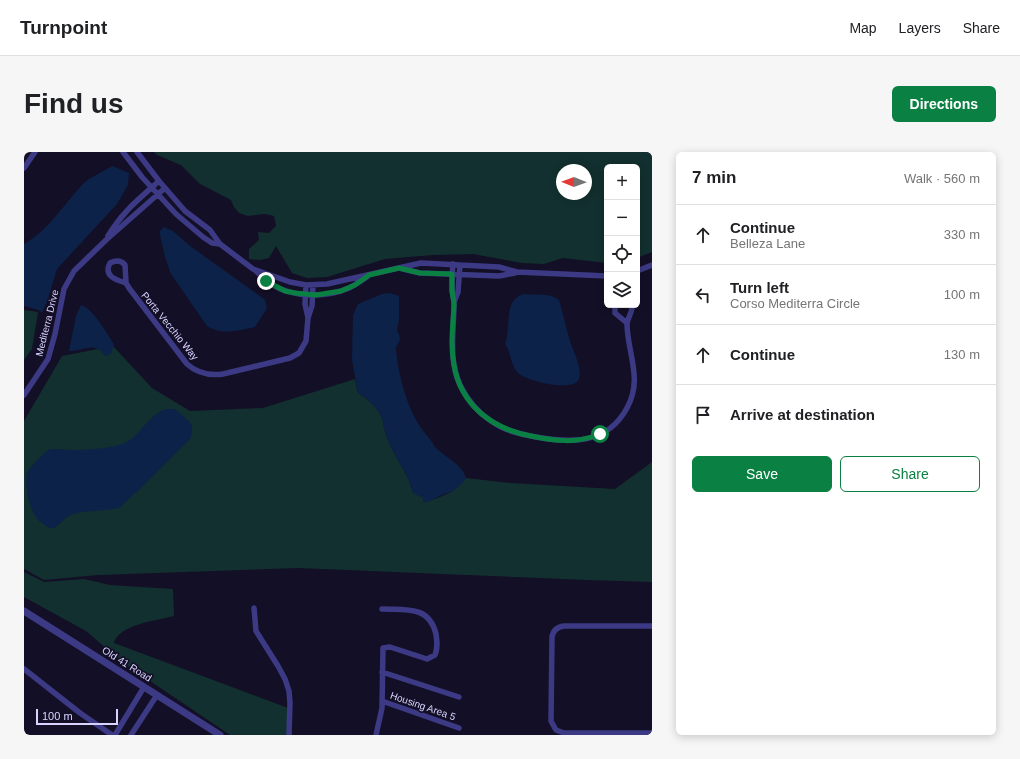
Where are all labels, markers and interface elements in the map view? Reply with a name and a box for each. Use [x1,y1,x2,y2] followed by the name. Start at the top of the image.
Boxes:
[20,17,107,38] text: Turnpoint
[849,20,877,36] text: Map
[899,20,941,36] text: Layers
[963,20,1000,36] text: Share
[892,86,996,122] button: Directions
[24,88,124,119] text: Find us
[556,164,592,200] north arrow
[604,164,640,308] map controls
[604,164,640,200] button: +
[692,168,736,187] text: 7 min
[904,171,980,186] text: Walk · 560 m
[604,200,640,236] button: −
[730,219,795,236] text: Continue
[692,224,714,246] icon: ahead
[944,227,980,242] text: 330 m
[604,236,640,272] button: locate
[730,236,805,251] text: Belleza Lane
[257,272,275,290] route end
[604,272,640,308] button: layers
[730,279,789,296] text: Turn left
[692,284,714,306] icon: left
[944,287,980,302] text: 100 m
[33,288,61,357] street label: Mediterra Drive
[139,290,201,362] street label: Porta Vecchio Way
[730,296,860,311] text: Corso Mediterra Circle
[692,344,714,366] icon: ahead
[730,346,795,363] text: Continue
[944,347,980,362] text: 130 m
[692,404,714,426] icon: arrive
[730,406,875,423] text: Arrive at destination
[591,425,609,443] route start
[692,456,832,492] button: Save
[840,456,980,492] button: Share
[100,644,154,684] street label: Old 41 Road
[389,690,458,722] street label: Housing Area 5
[36,707,118,726] scale bar
[42,710,73,722] text: 100 m

